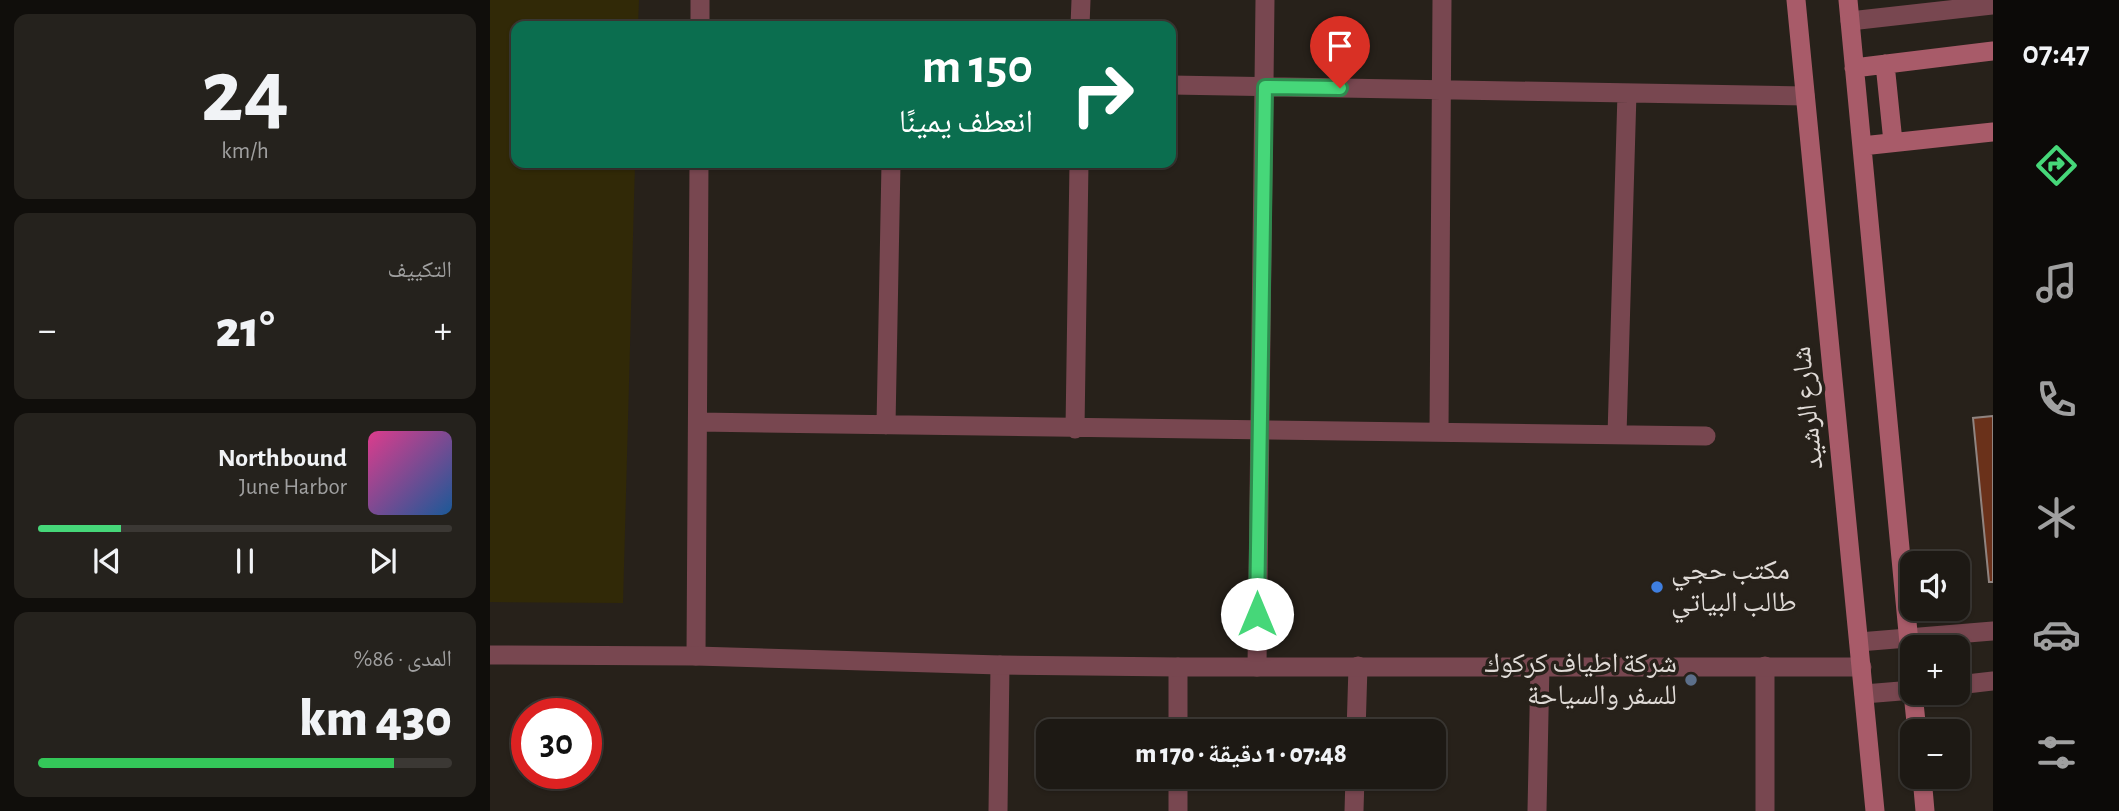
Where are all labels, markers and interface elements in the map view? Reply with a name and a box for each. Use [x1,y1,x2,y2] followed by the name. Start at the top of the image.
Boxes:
[1310,16,1370,88] pin
[1321,27,1359,65] icon: arrive
[2022,37,2090,69] text: 07:47
[922,43,1033,92] text: 150 m
[201,47,289,138] text: 24
[1057,49,1148,140] icon: right
[899,106,1033,138] text: انعطف يمينًا
[221,140,269,163] text: km/h
[2032,141,2081,190] icon: directions
[2032,258,2081,307] icon: music
[387,259,452,282] text: التكييف
[215,304,275,356] text: 21°
[38,312,56,350] text: −
[434,312,452,350] text: +
[1788,345,1830,471] street label: شارع الرشيد
[2032,375,2081,424] icon: phone
[218,445,347,471] text: Northbound
[239,476,347,499] text: June Harbor
[2032,493,2081,542] icon: climate
[88,542,126,580] icon: previous
[226,542,264,580] icon: pause
[364,542,402,580] icon: next
[1900,551,1970,789] map controls
[1900,551,1970,621] button: sound
[1671,557,1797,624] place label: مكتب حجي طالب البياتي
[1220,577,1294,651] position arrow
[1649,579,1665,595] marker: مكتب حجي طالب البياتي
[2032,610,2081,659] icon: car
[1900,635,1970,705] button: +
[354,648,452,671] text: المدى · 86%
[1484,650,1677,710] place label: شركة اطياف كركوك للسفر والسياحة
[1683,672,1699,688] marker: شركة اطياف كركوك للسفر والسياحة
[299,693,452,745] text: 430 km
[511,698,602,789] speed limit sign: 30
[1900,719,1970,789] button: −
[2032,728,2081,777] icon: filters
[1135,741,1347,767] text: 07:48 · 1 دقيقة · 170 m

